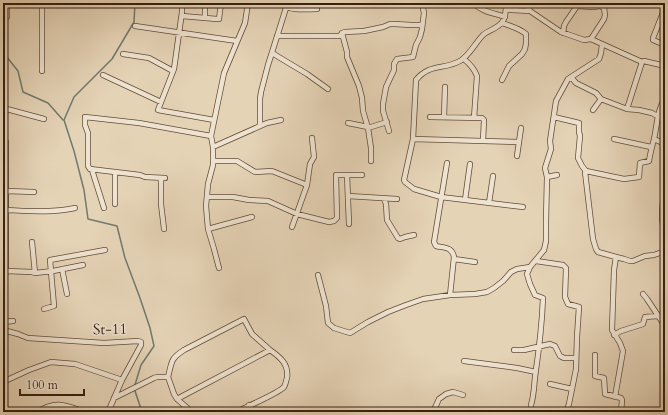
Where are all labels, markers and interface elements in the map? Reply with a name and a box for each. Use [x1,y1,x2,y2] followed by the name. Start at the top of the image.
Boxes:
[93,319,127,339] street label: St-11
[20,371,84,397] scale bar
[26,377,59,393] text: 100 m

